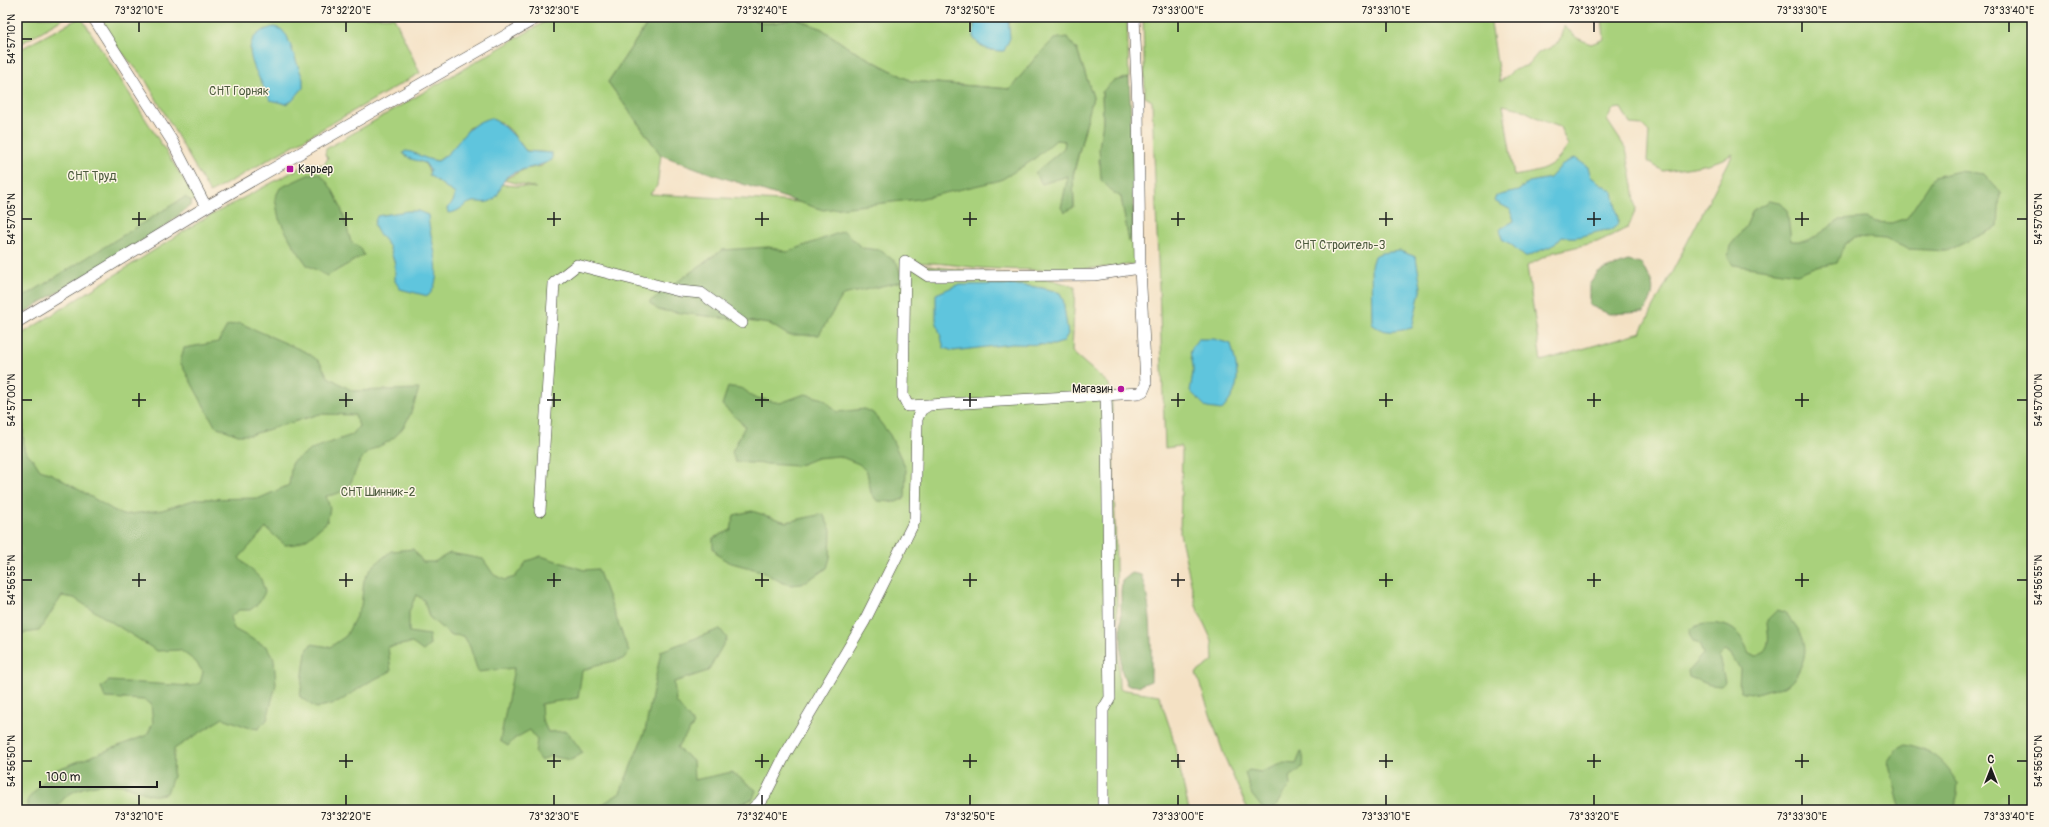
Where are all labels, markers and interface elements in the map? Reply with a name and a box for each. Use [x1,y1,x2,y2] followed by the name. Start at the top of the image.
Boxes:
[115,5,163,17] text: 73°32'10"E
[321,5,371,17] text: 73°32'20"E
[529,5,579,17] text: 73°32'30"E
[737,5,787,17] text: 73°32'40"E
[945,5,995,17] text: 73°32'50"E
[1152,5,1204,17] text: 73°33'00"E
[1362,5,1410,17] text: 73°33'10"E
[1569,5,1619,17] text: 73°33'20"E
[1777,5,1827,17] text: 73°33'30"E
[1984,5,2034,17] text: 73°33'40"E
[6,14,18,64] text: 54°57'10"N
[209,84,269,99] park label: СНТ Горняк
[298,162,334,177] place label: Карьер
[285,164,295,174] marker: Карьер
[68,169,117,184] park label: СНТ Труд
[6,193,18,245] text: 54°57'05"N
[2033,193,2045,245] text: 54°57'05"N
[1295,238,1386,253] park label: СНТ Строитель-3
[6,373,18,426] text: 54°57'00"N
[2033,373,2045,426] text: 54°57'00"N
[1072,382,1113,397] place label: Магазин
[1116,384,1126,394] marker: Магазин
[341,485,416,500] park label: СНТ Шинник-2
[6,555,18,605] text: 54°56'55"N
[2033,555,2045,605] text: 54°56'55"N
[6,735,18,787] text: 54°56'50"N
[2033,735,2045,787] text: 54°56'50"N
[1971,749,2011,789] north arrow
[1988,753,1995,766] text: С
[40,763,157,789] scale bar
[46,770,81,785] text: 100 m
[115,811,163,823] text: 73°32'10"E
[321,811,371,823] text: 73°32'20"E
[529,811,579,823] text: 73°32'30"E
[737,811,787,823] text: 73°32'40"E
[945,811,995,823] text: 73°32'50"E
[1152,811,1204,823] text: 73°33'00"E
[1362,811,1410,823] text: 73°33'10"E
[1569,811,1619,823] text: 73°33'20"E
[1777,811,1827,823] text: 73°33'30"E
[1984,811,2034,823] text: 73°33'40"E

